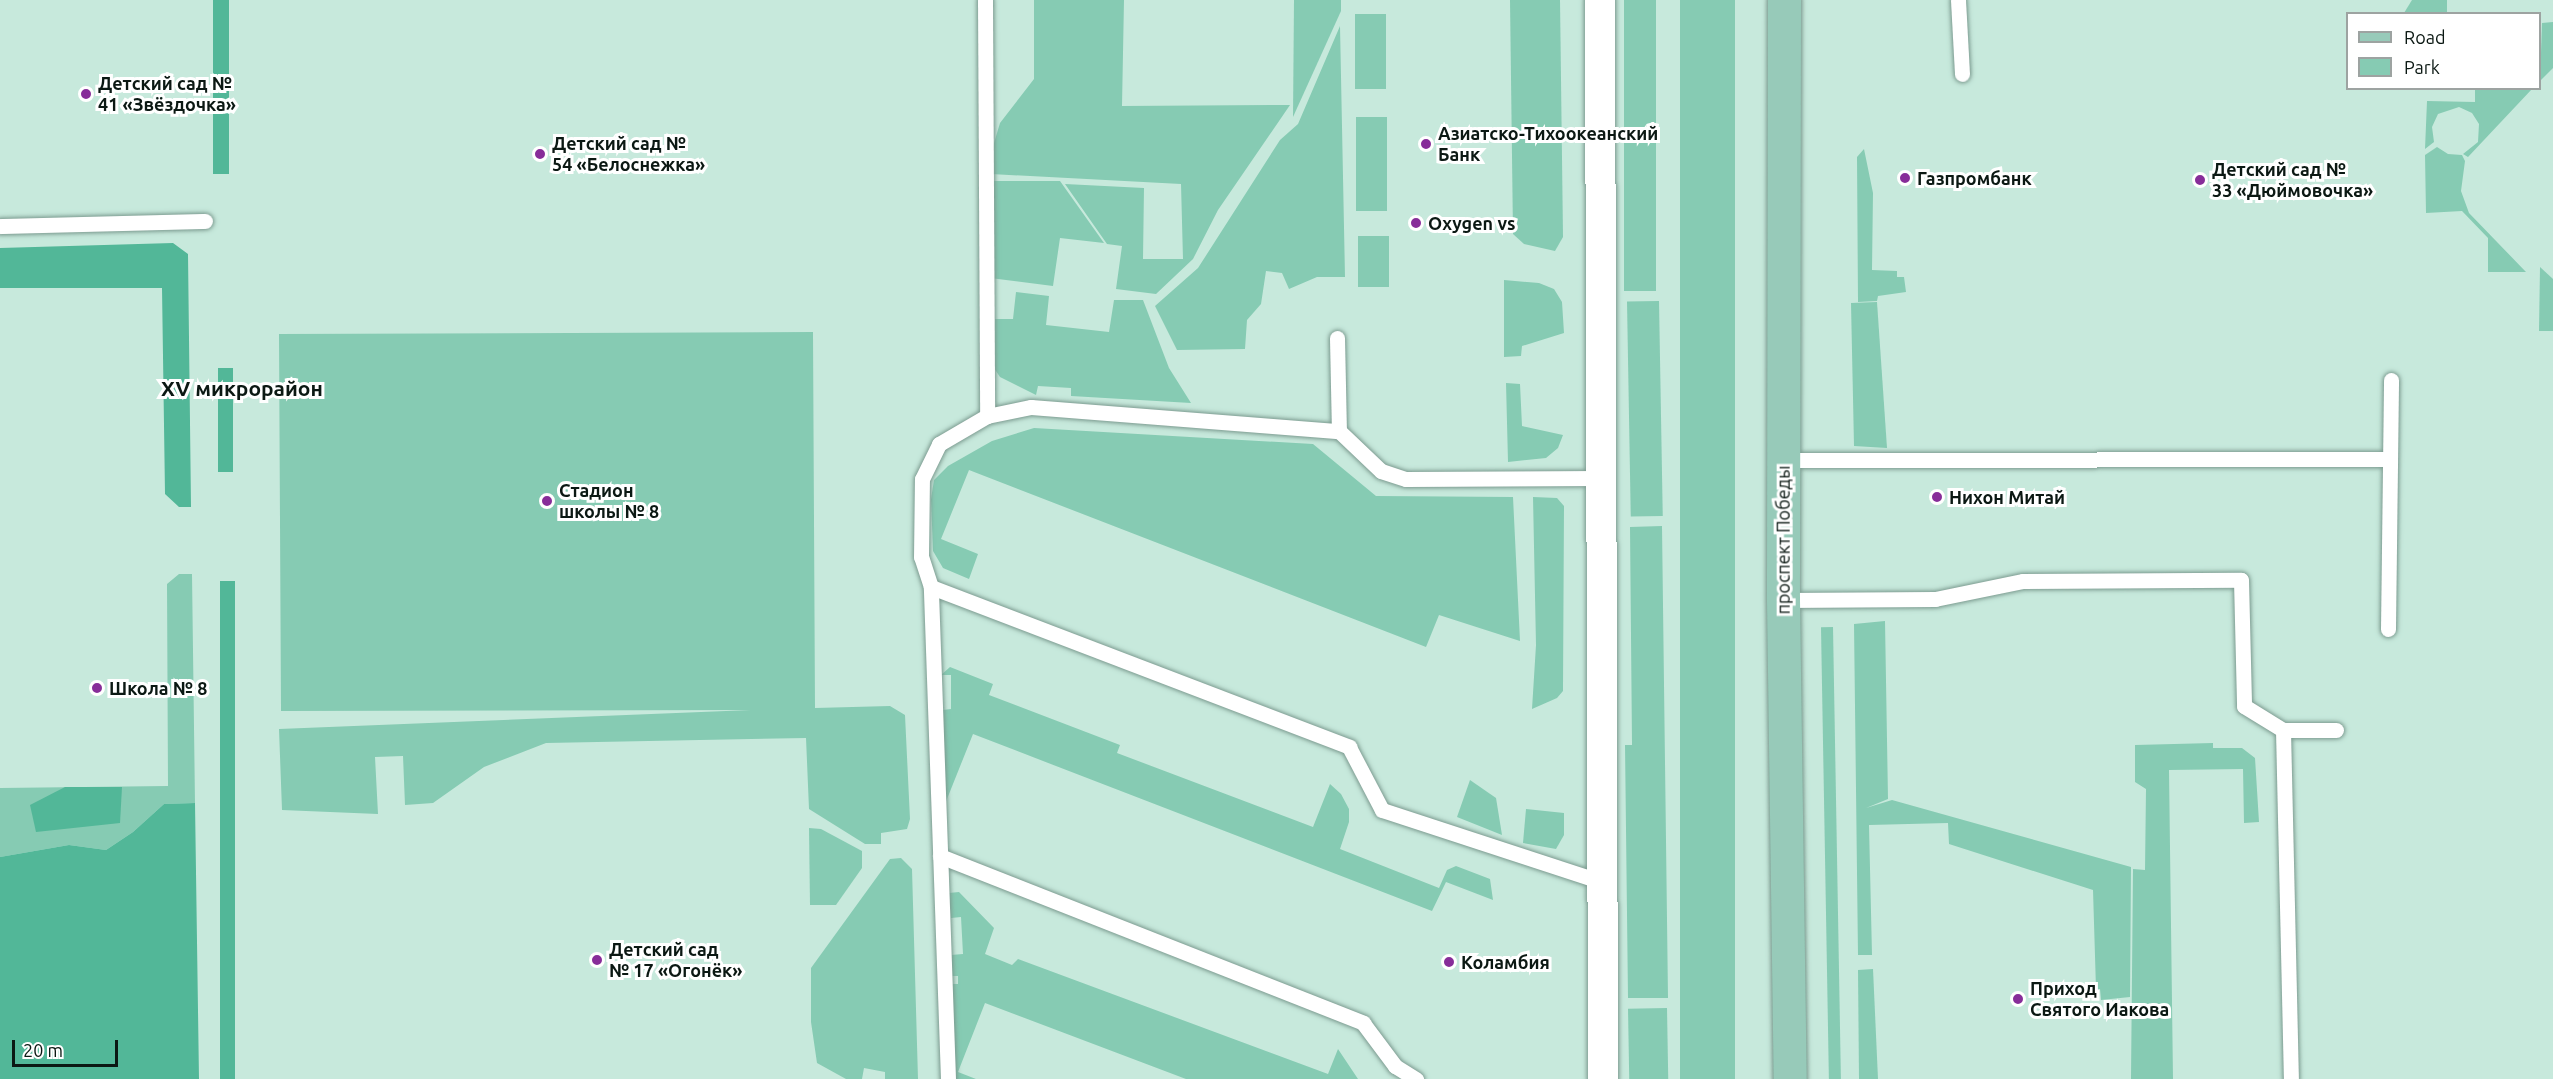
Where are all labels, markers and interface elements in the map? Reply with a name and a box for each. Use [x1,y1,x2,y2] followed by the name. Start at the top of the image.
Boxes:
[2346,12,2541,90] legend
[2404,27,2446,47] text: Road
[2404,57,2440,77] text: Park
[98,73,236,116] place label: Детский сад № 41 «Звёздочка»
[79,87,93,101] marker: Детский сад № 41 «Звёздочка»
[1438,123,1658,166] place label: Азиатско-Тихоокеанский Банк
[552,133,705,176] place label: Детский сад № 54 «Белоснежка»
[1419,137,1433,151] marker: Азиатско-Тихоокеанский Банк
[533,147,547,161] marker: Детский сад № 54 «Белоснежка»
[2212,159,2373,201] place label: Детский сад № 33 «Дюймовочка»
[1917,167,2032,189] place label: Газпромбанк
[1898,171,1912,185] marker: Газпромбанк
[2193,173,2207,187] marker: Детский сад № 33 «Дюймовочка»
[1428,212,1516,234] place label: Oxygen vs
[1409,216,1423,230] marker: Oxygen vs
[161,375,323,401] district label: XV микрорайон
[1772,466,1794,614] street label: проспект Победы
[559,480,659,522] place label: Стадион школы № 8
[1949,486,2065,508] place label: Нихон Митай
[1930,490,1944,504] marker: Нихон Митай
[540,494,554,508] marker: Стадион школы № 8
[109,677,207,699] place label: Школа № 8
[90,681,104,695] marker: Школа № 8
[609,939,742,982] place label: Детский сад № 17 «Огонёк»
[1461,951,1550,973] place label: Коламбия
[590,953,604,967] marker: Детский сад № 17 «Огонёк»
[1442,955,1456,969] marker: Коламбия
[2030,978,2169,1020] place label: Приход Святого Иакова
[2011,992,2025,1006] marker: Приход Святого Иакова
[15,1028,122,1066] scale bar
[23,1040,63,1060] text: 20 m

